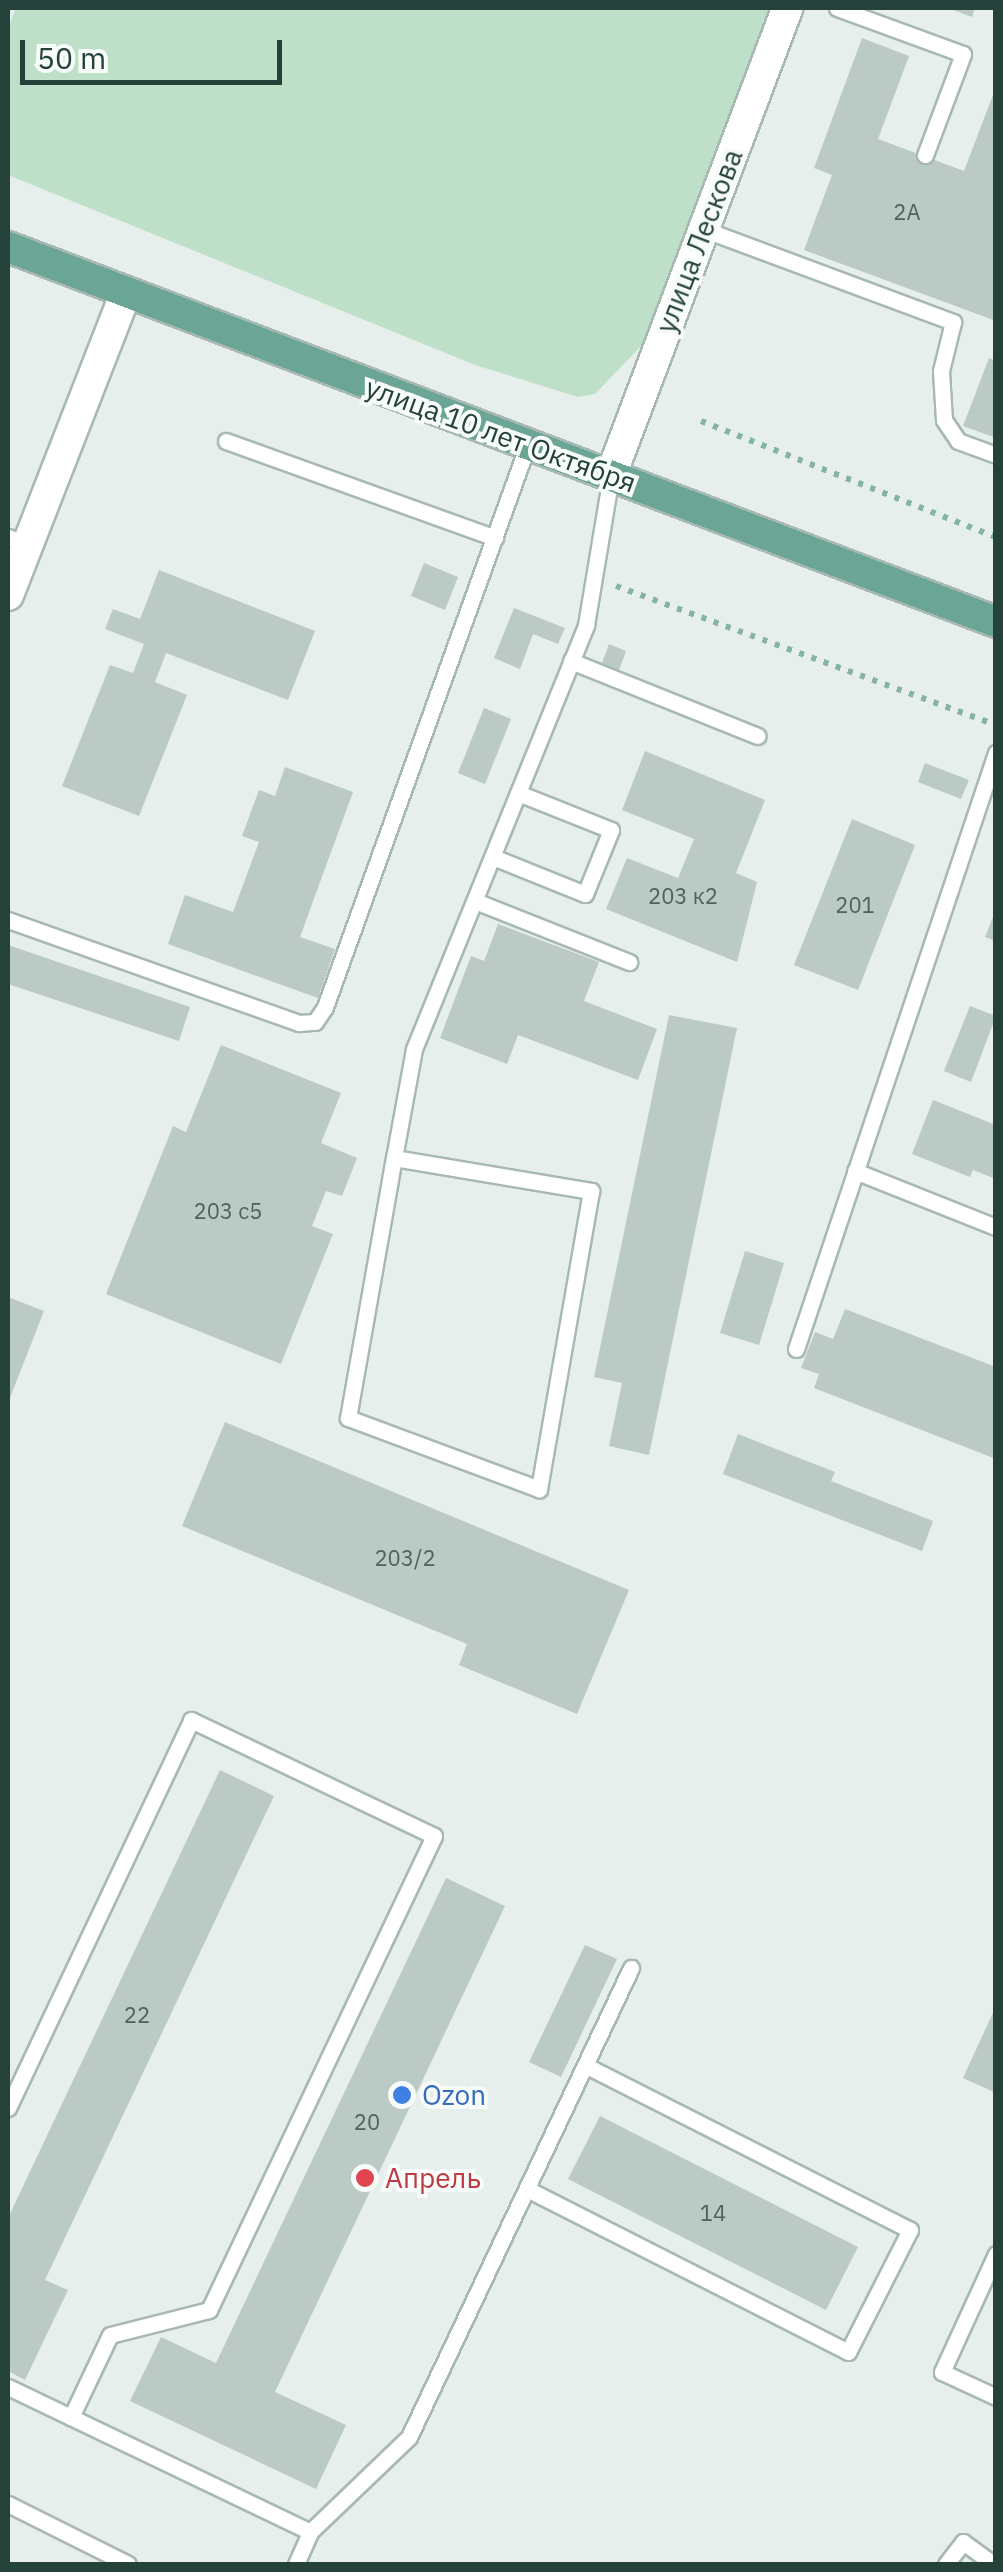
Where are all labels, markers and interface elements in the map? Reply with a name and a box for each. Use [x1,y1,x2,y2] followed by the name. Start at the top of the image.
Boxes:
[25,20,288,82] scale bar
[37,38,106,77] text: 50 m
[649,144,749,338] street label: улица Лескова
[893,199,921,225] house number: 2А
[361,370,641,500] street label: улица 10 лет Октября
[648,883,718,909] house number: 203 к2
[835,892,875,918] house number: 201
[193,1198,263,1224] house number: 203 с5
[374,1545,436,1571] house number: 203/2
[124,2002,150,2028] house number: 22
[422,2078,486,2112] place label: Ozon
[391,2084,413,2106] marker: Ozon
[354,2109,380,2135] house number: 20
[385,2161,481,2195] place label: Апрель
[354,2167,376,2189] marker: Апрель
[700,2200,726,2226] house number: 14

